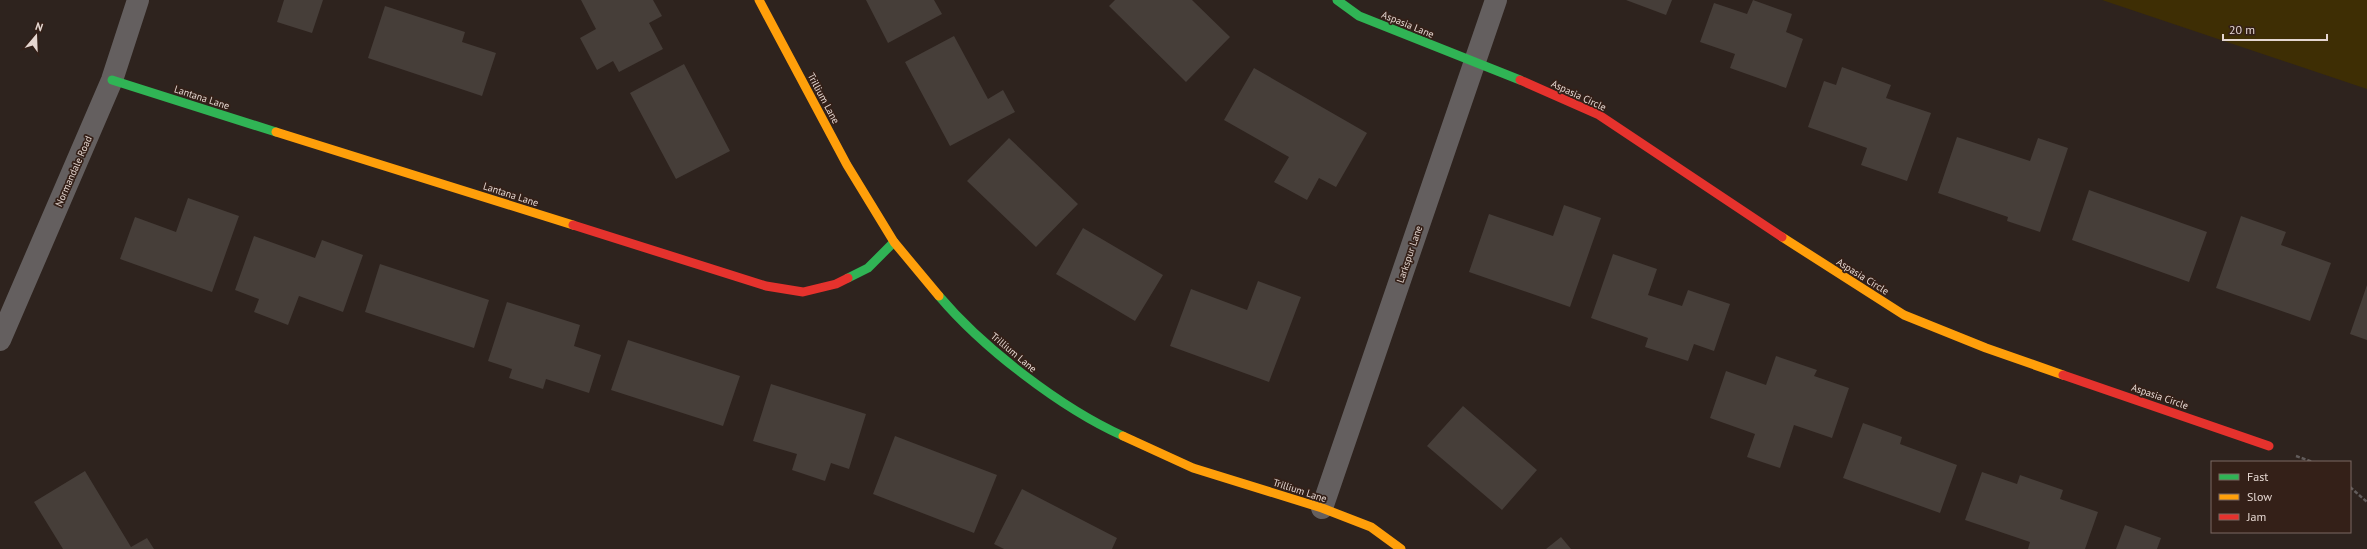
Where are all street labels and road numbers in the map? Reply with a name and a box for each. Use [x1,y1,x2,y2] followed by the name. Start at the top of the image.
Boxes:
[1380,8,1436,41] street label: Aspasia Lane
[805,71,842,126] street label: Trillium Lane
[1549,77,1608,114] street label: Aspasia Circle
[173,82,231,113] street label: Lantana Lane
[52,134,95,209] street label: Normandale Road
[482,179,540,210] street label: Lantana Lane
[1394,224,1425,284] street label: Larkspur Lane
[1834,255,1891,298] street label: Aspasia Circle
[988,329,1039,375] street label: Trillium Lane
[2130,381,2190,412] street label: Aspasia Circle
[1271,476,1328,505] street label: Trillium Lane

